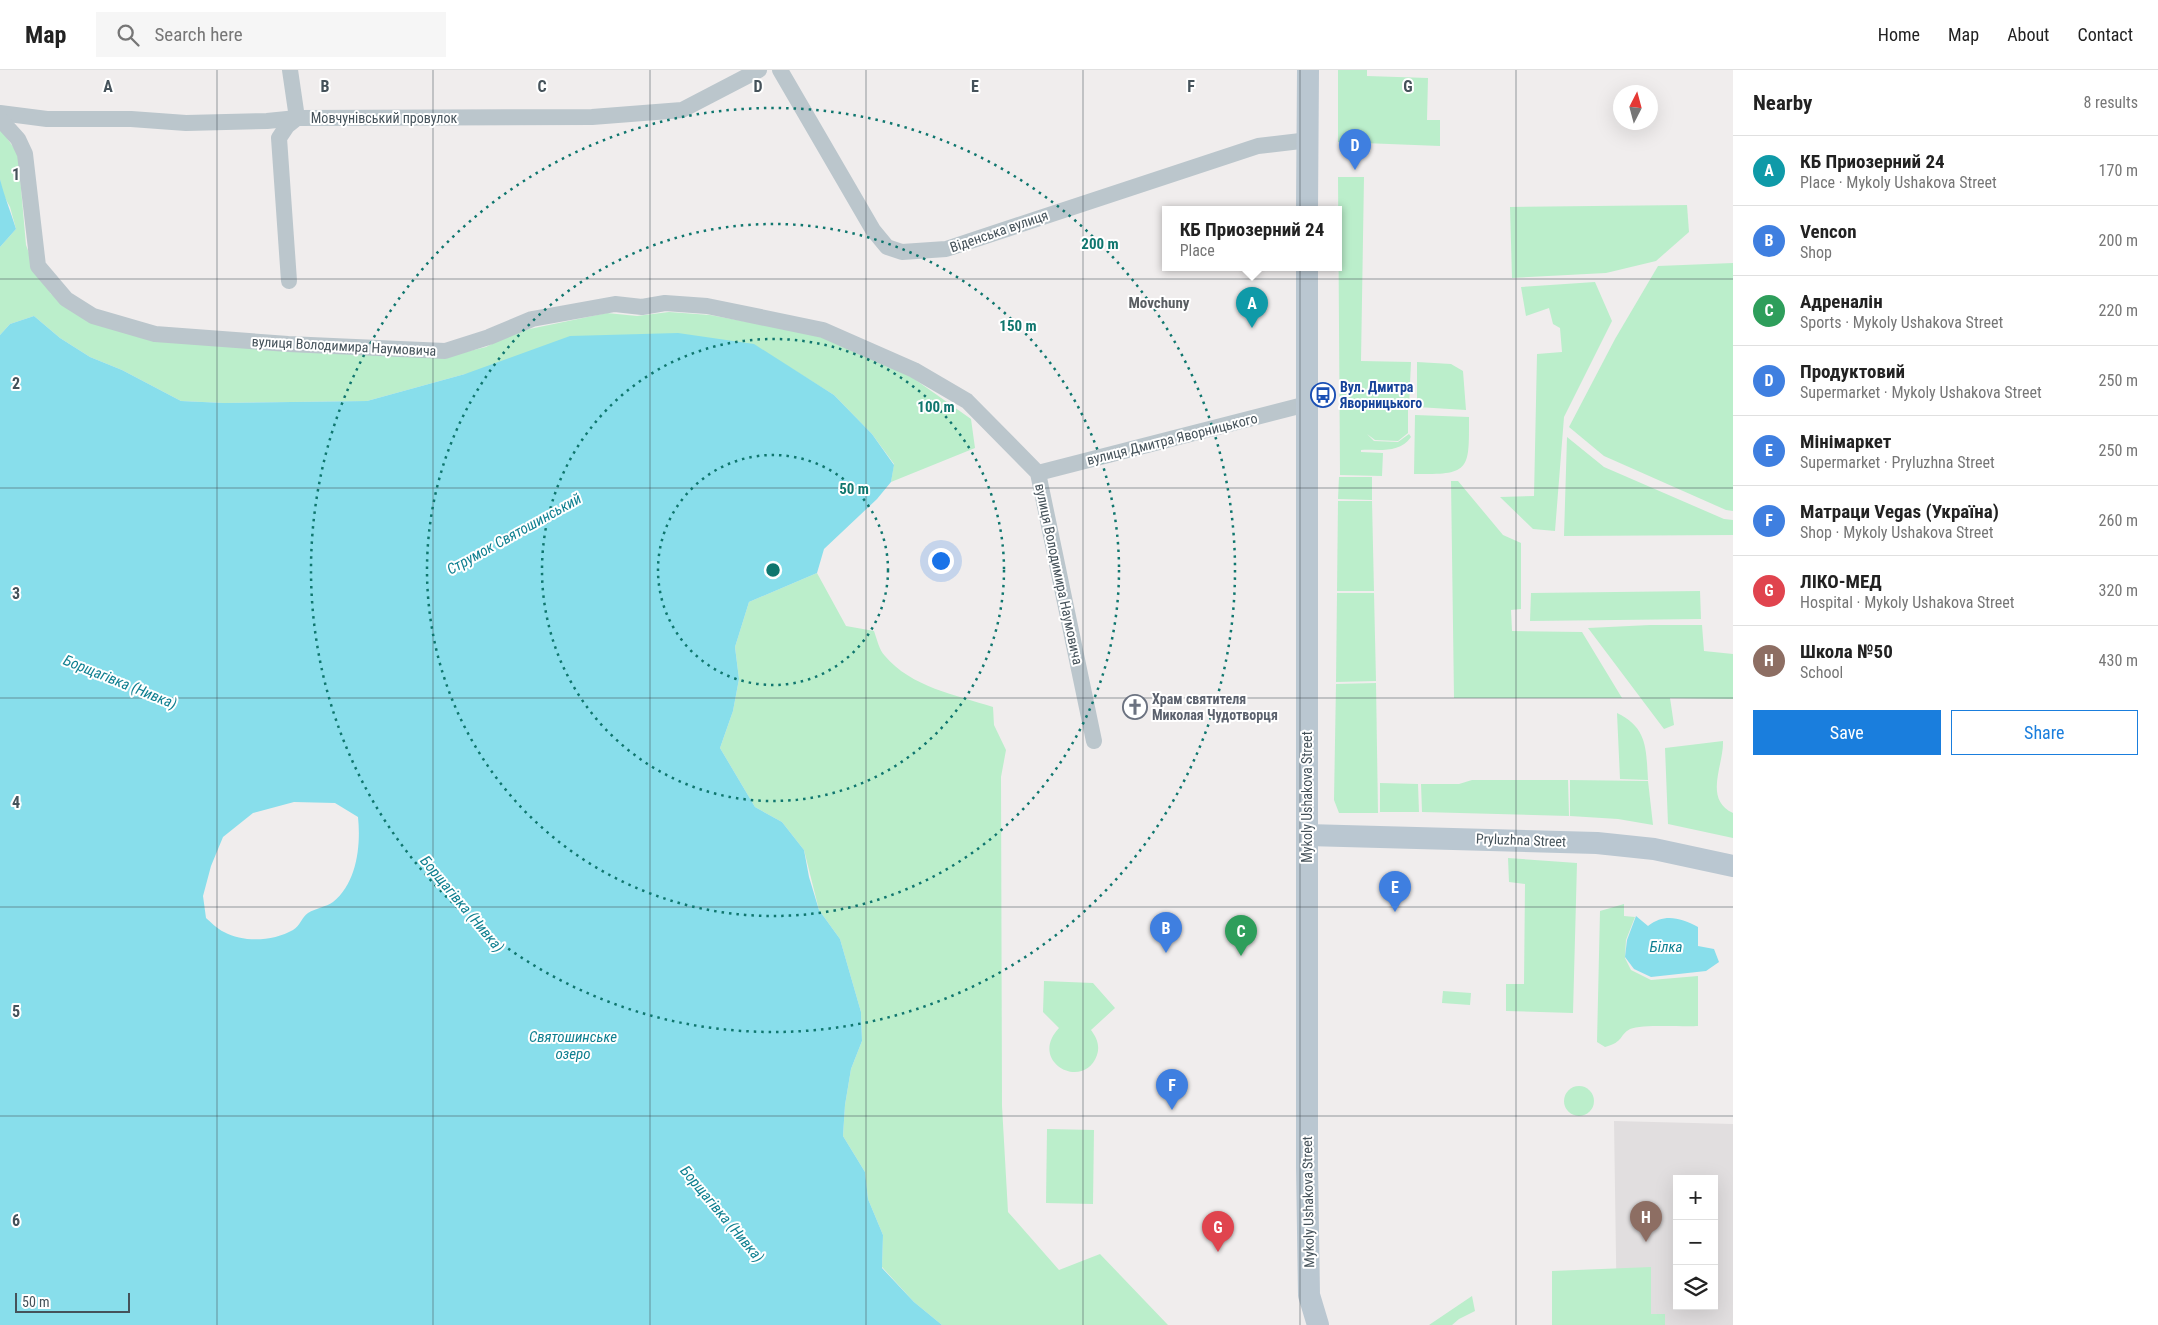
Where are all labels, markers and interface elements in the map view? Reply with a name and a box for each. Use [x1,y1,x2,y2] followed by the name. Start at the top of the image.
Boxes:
[96,12,446,57] search box
[25,21,66,49] text: Map
[114,21,142,49] icon: search
[154,23,243,46] text: Search here
[1878,24,1920,45] text: Home
[1948,24,1979,45] text: Map
[2007,24,2049,45] text: About
[2077,24,2133,45] text: Contact
[103,77,113,96] text: A
[321,77,330,96] text: B
[537,77,547,96] text: C
[753,77,763,96] text: D
[971,77,979,96] text: E
[1187,77,1195,96] text: F
[1403,77,1413,96] text: G
[1613,85,1658,130] north arrow
[1753,91,1812,115] text: Nearby
[2083,93,2138,112] text: 8 results
[311,110,457,126] street label: Мовчунівський провулок
[1339,129,1371,170] pin: D
[1800,150,1945,173] text: КБ Приозерний 24
[1764,161,1774,180] text: A
[2099,161,2138,180] text: 170 m
[12,165,20,184] text: 1
[1800,173,1997,192] text: Place · Mykoly Ushakova Street
[1162,206,1342,271] popup
[948,207,1050,255] street label: Віденська вулиця
[1180,218,1324,241] text: КБ Приозерний 24
[1800,220,1857,243] text: Vencon
[1765,231,1773,250] text: B
[2099,231,2138,250] text: 200 m
[1081,235,1119,253] text: 200 m
[1180,241,1215,260] text: Place
[1800,243,1832,262] text: Shop
[1236,287,1268,328] pin: A
[1800,290,1883,313] text: Адреналін
[1128,294,1190,312] district label: Movchuny
[1764,301,1774,320] text: C
[2099,301,2138,320] text: 220 m
[1800,313,2003,332] text: Sports · Mykoly Ushakova Street
[999,317,1037,335] text: 150 m
[251,333,437,359] street label: вулиця Володимира Наумовича
[1800,360,1905,383] text: Продуктовий
[1764,371,1774,390] text: D
[2099,371,2138,390] text: 250 m
[12,374,20,393] text: 2
[1339,379,1422,411] place label: Вул. Дмитра Яворницького
[1310,382,1336,408] bus stop icon: Вул. Дмитра Яворницького
[1800,383,2042,402] text: Supermarket · Mykoly Ushakova Street
[917,398,955,416] text: 100 m
[1085,410,1259,468] street label: вулиця Дмитра Яворницького
[1800,430,1891,453] text: Мінімаркет
[1765,441,1773,460] text: E
[2099,441,2138,460] text: 250 m
[1800,453,1995,472] text: Supermarket · Pryluzhna Street
[839,480,869,498] text: 50 m
[1032,482,1086,666] street label: вулиця Володимира Наумовича
[444,490,584,578] water label: Струмок Святошинський
[1800,500,1999,523] text: Матраци Vegas (Україна)
[1765,511,1773,530] text: F
[2099,511,2138,530] text: 260 m
[1800,523,1994,542] text: Shop · Mykoly Ushakova Street
[928,548,954,574] your location
[764,561,782,579] centre of rings
[1800,570,1882,593] text: ЛІКО-МЕД
[1764,581,1774,600] text: G
[2099,581,2138,600] text: 320 m
[12,584,20,603] text: 3
[1800,593,2014,612] text: Hospital · Mykoly Ushakova Street
[1800,640,1893,663] text: Школа №50
[61,651,179,713] water label: Борщагівка (Нивка)
[1764,651,1774,670] text: H
[2099,651,2138,670] text: 430 m
[1800,663,1843,682] text: School
[1152,691,1278,723] place label: Храм святителя Миколая Чудотворця
[1122,694,1148,720] church icon: Храм святителя Миколая Чудотворця
[1753,710,1941,755] button: Save
[1951,710,2138,755] button: Share
[1299,731,1315,863] street label: Mykoly Ushakova Street
[12,793,20,812] text: 4
[1476,830,1566,850] street label: Pryluzhna Street
[416,852,508,956] water label: Борщагівка (Нивка)
[1379,871,1411,912] pin: E
[1150,912,1182,953] pin: B
[1225,915,1257,956] pin: C
[1650,938,1682,956] water label: Білка
[12,1002,20,1021] text: 5
[529,1028,617,1063] water label: Святошинське озеро
[1156,1069,1188,1110] pin: F
[1299,1136,1317,1268] street label: Mykoly Ushakova Street
[676,1162,768,1266] water label: Борщагівка (Нивка)
[1673,1175,1718,1310] map controls
[1673,1175,1718,1220] button: +
[1630,1201,1662,1242] pin: H
[12,1211,20,1230] text: 6
[1202,1211,1234,1252] pin: G
[1673,1220,1718,1265] button: −
[1673,1265,1718,1310] button: layers
[15,1290,130,1313] scale bar
[22,1294,50,1310] text: 50 m

